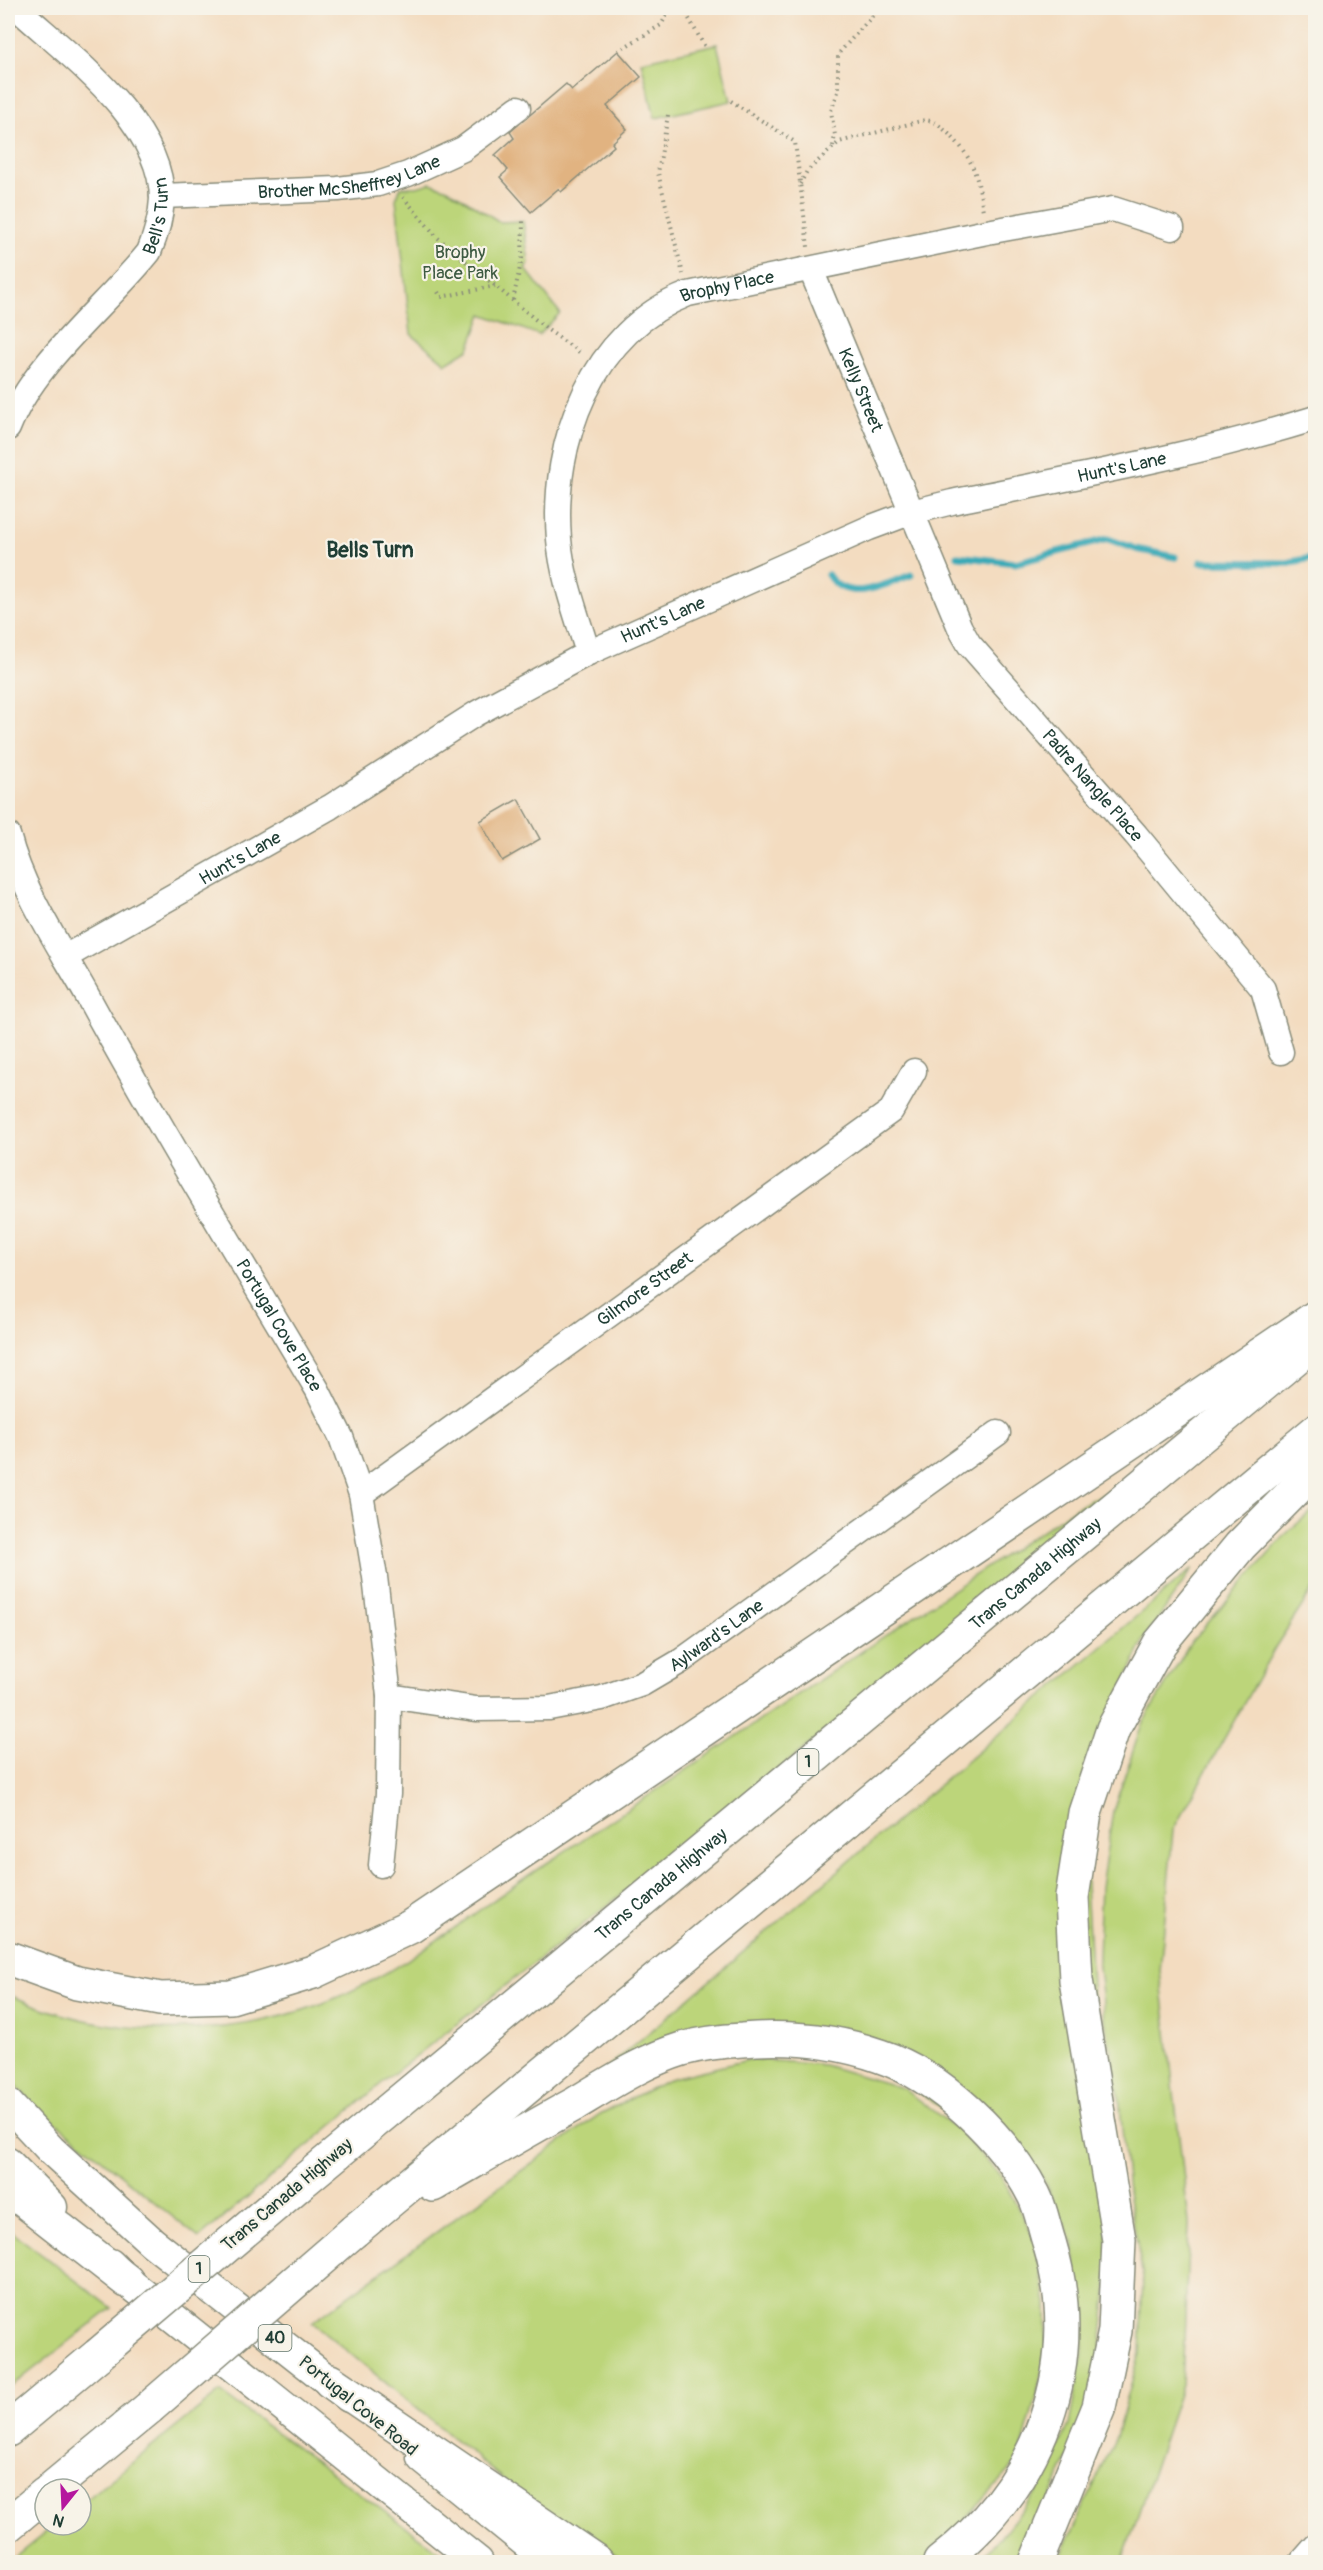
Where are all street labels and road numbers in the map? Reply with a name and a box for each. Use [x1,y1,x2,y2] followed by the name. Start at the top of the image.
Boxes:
[257,149,444,204] street label: Brother McSheffrey Lane
[138,176,174,258] street label: Bell's Turn
[676,265,776,308] street label: Brophy Place
[833,345,889,436] street label: Kelly Street
[1075,446,1168,488] street label: Hunt's Lane
[617,591,709,649] street label: Hunt's Lane
[1037,724,1148,847] street label: Padre Nangle Place
[195,826,285,890] street label: Hunt's Lane
[592,1246,698,1331] street label: Gilmore Street
[231,1255,327,1396] street label: Portugal Cove Place
[965,1512,1106,1635] street label: Trans Canada Highway
[665,1594,768,1677] street label: Aylward's Lane
[798,1749,818,1775] road number: 1
[590,1823,732,1946] street label: Trans Canada Highway
[217,2133,358,2257] street label: Trans Canada Highway
[188,2256,210,2282] road number: 1
[258,2325,292,2351] road number: 40
[294,2351,422,2461] street label: Portugal Cove Road

